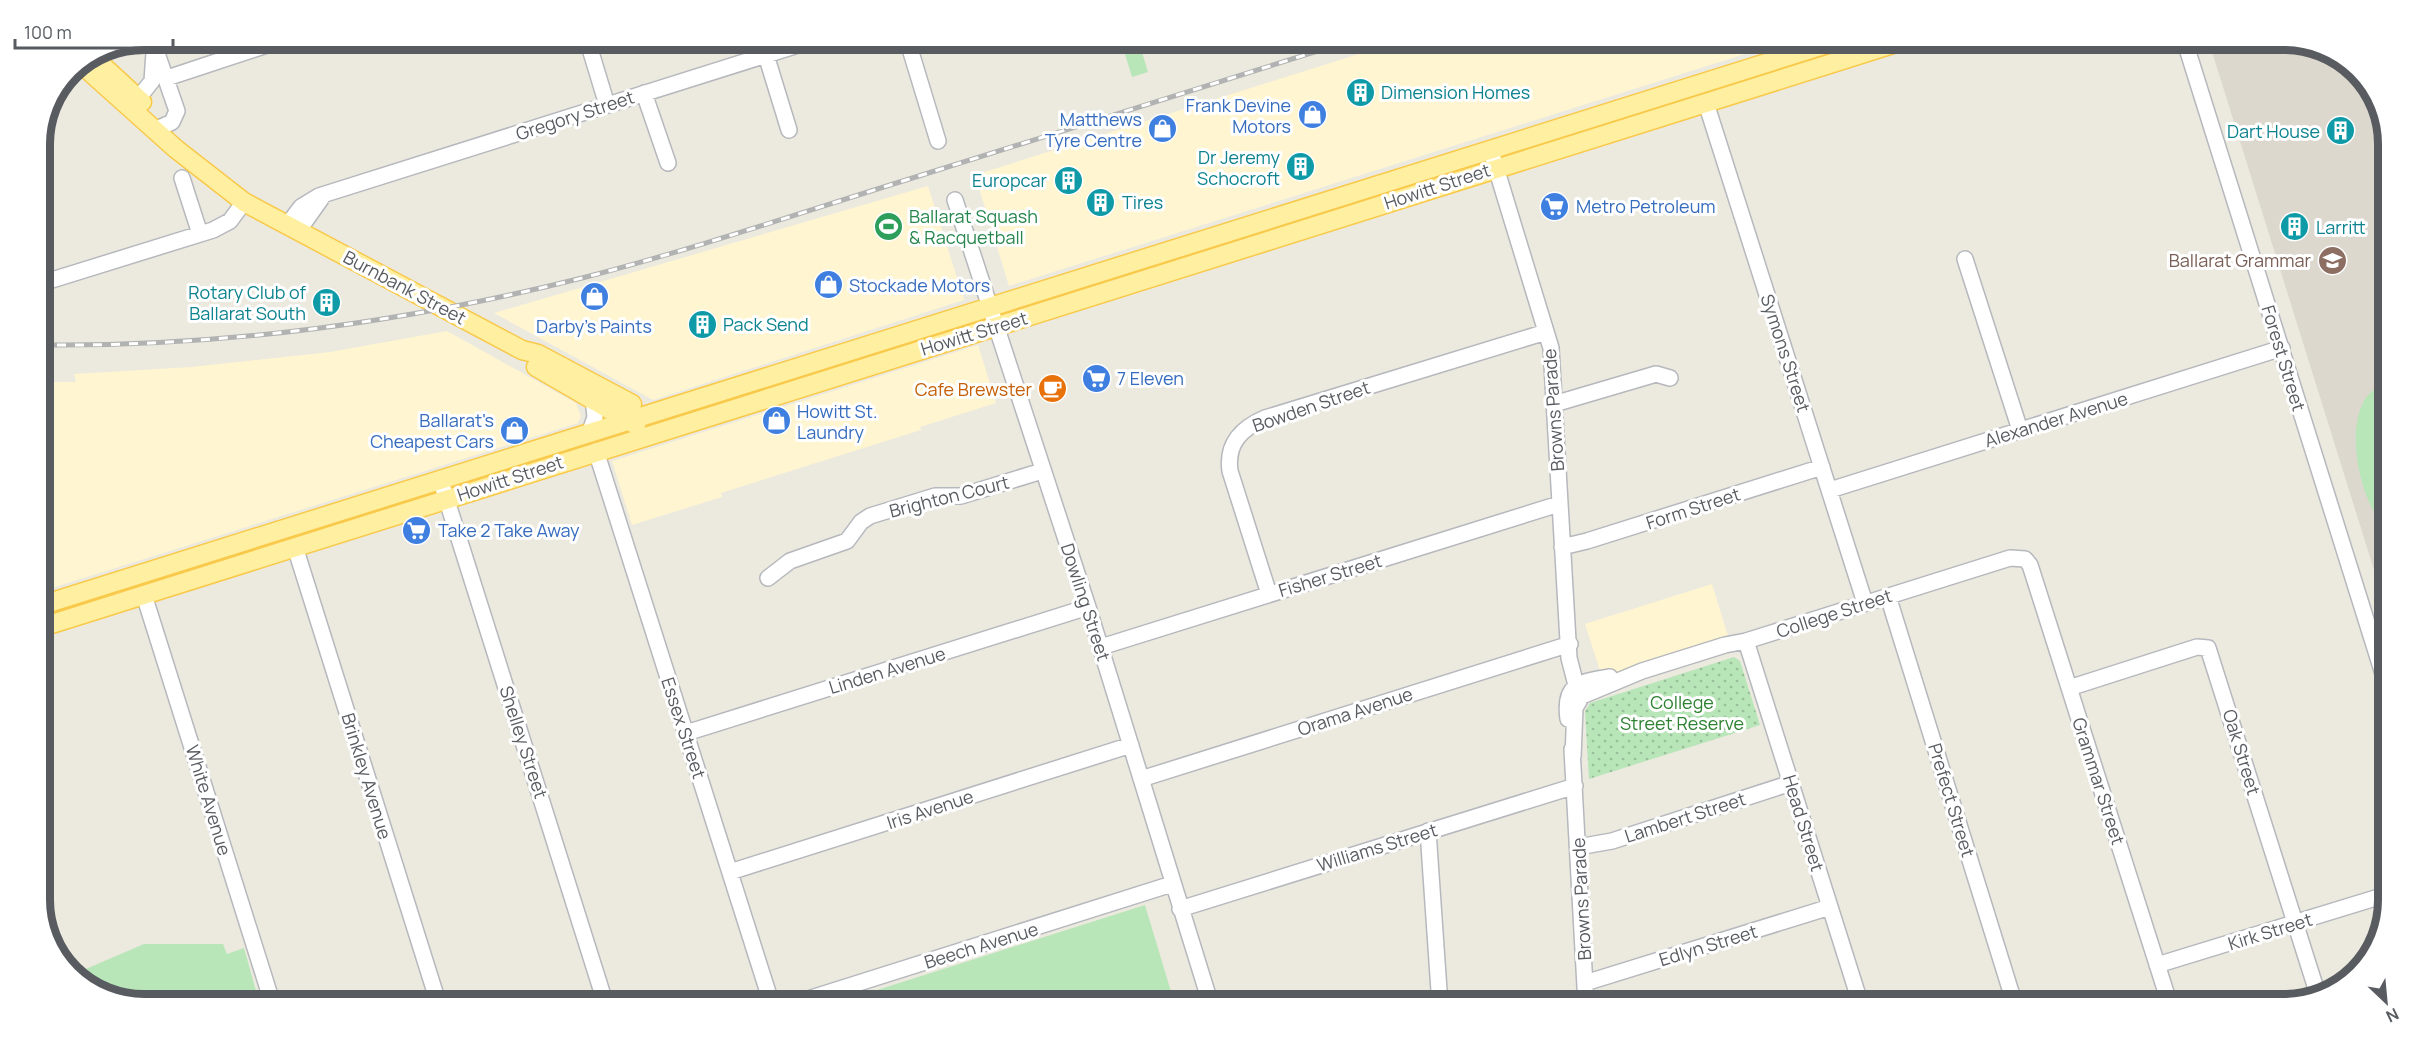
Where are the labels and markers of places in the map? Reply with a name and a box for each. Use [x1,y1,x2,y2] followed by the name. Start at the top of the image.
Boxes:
[1344,76,1376,108] building icon: Dimension Homes
[1381,80,1530,104] place label: Dimension Homes
[1186,93,1291,138] place label: Frank Devine Motors
[1296,99,1328,131] shop icon: Frank Devine Motors
[1045,107,1142,152] place label: Matthews Tyre Centre
[1147,113,1179,145] shop icon: Matthews Tyre Centre
[2325,115,2357,147] building icon: Dart House
[2227,119,2320,143] place label: Dart House
[1197,145,1281,190] place label: Dr Jeremy Schocroft
[1285,151,1317,183] building icon: Dr Jeremy Schocroft
[1052,164,1084,196] building icon: Europcar
[972,168,1047,192] place label: Europcar
[1085,186,1117,218] building icon: Tires
[1122,190,1163,214] place label: Tires
[1539,190,1571,222] supermarket icon: Metro Petroleum
[1576,194,1716,218] place label: Metro Petroleum
[909,204,1038,249] place label: Ballarat Squash & Racquetball
[872,210,904,242] sports icon: Ballarat Squash & Racquetball
[2279,211,2311,243] building icon: Larritt
[2316,215,2366,239] place label: Larritt
[2316,244,2348,276] school or university icon: Ballarat Grammar
[2169,248,2312,272] place label: Ballarat Grammar
[812,269,844,301] shop icon: Stockade Motors
[849,273,990,297] place label: Stockade Motors
[188,280,307,325] place label: Rotary Club of Ballarat South
[578,281,610,313] shop icon: Darby's Paints
[311,286,343,318] building icon: Rotary Club of Ballarat South
[686,308,718,340] building icon: Pack Send
[723,312,809,336] place label: Pack Send
[536,314,652,338] place label: Darby's Paints
[1080,362,1112,394] supermarket icon: 7 Eleven
[1117,366,1184,390] place label: 7 Eleven
[1037,373,1069,405] cafe icon: Cafe Brewster
[915,377,1033,401] place label: Cafe Brewster
[797,399,877,444] place label: Howitt St. Laundry
[760,405,792,437] shop icon: Howitt St. Laundry
[370,408,494,453] place label: Ballarat's Cheapest Cars
[499,414,531,446] shop icon: Ballarat's Cheapest Cars
[401,514,433,546] supermarket icon: Take 2 Take Away
[438,518,580,542] place label: Take 2 Take Away

